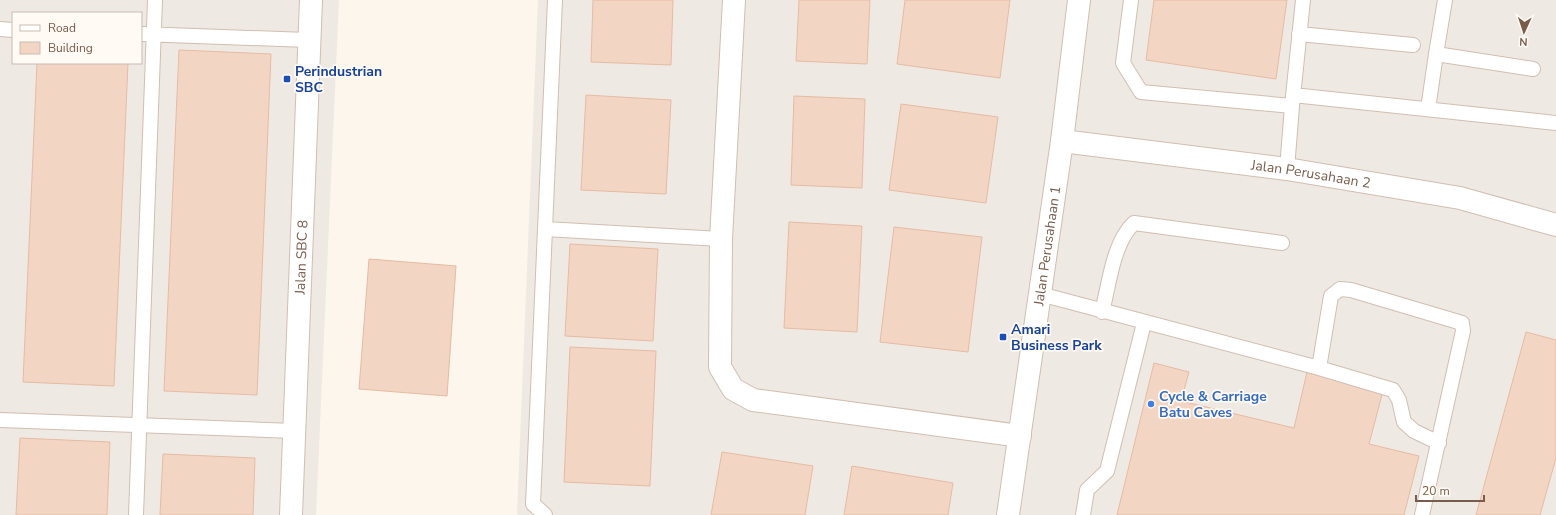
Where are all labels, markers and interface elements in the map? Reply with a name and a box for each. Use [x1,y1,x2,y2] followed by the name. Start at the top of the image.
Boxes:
[12,12,142,64] legend
[1504,12,1544,52] north arrow
[48,20,76,36] text: Road
[1519,34,1528,49] text: N
[48,40,93,56] text: Building
[295,62,382,97] place label: Perindustrian SBC
[282,74,292,84] marker: Perindustrian SBC
[1249,155,1372,192] street label: Jalan Perusahaan 2
[1029,185,1065,308] street label: Jalan Perusahaan 1
[290,220,312,296] street label: Jalan SBC 8
[1011,320,1102,355] place label: Amari Business Park
[998,332,1008,342] marker: Amari Business Park
[1159,387,1267,422] place label: Cycle & Carriage Batu Caves
[1146,399,1156,409] marker: Cycle & Carriage Batu Caves
[1416,477,1484,503] scale bar
[1422,483,1450,499] text: 20 m

